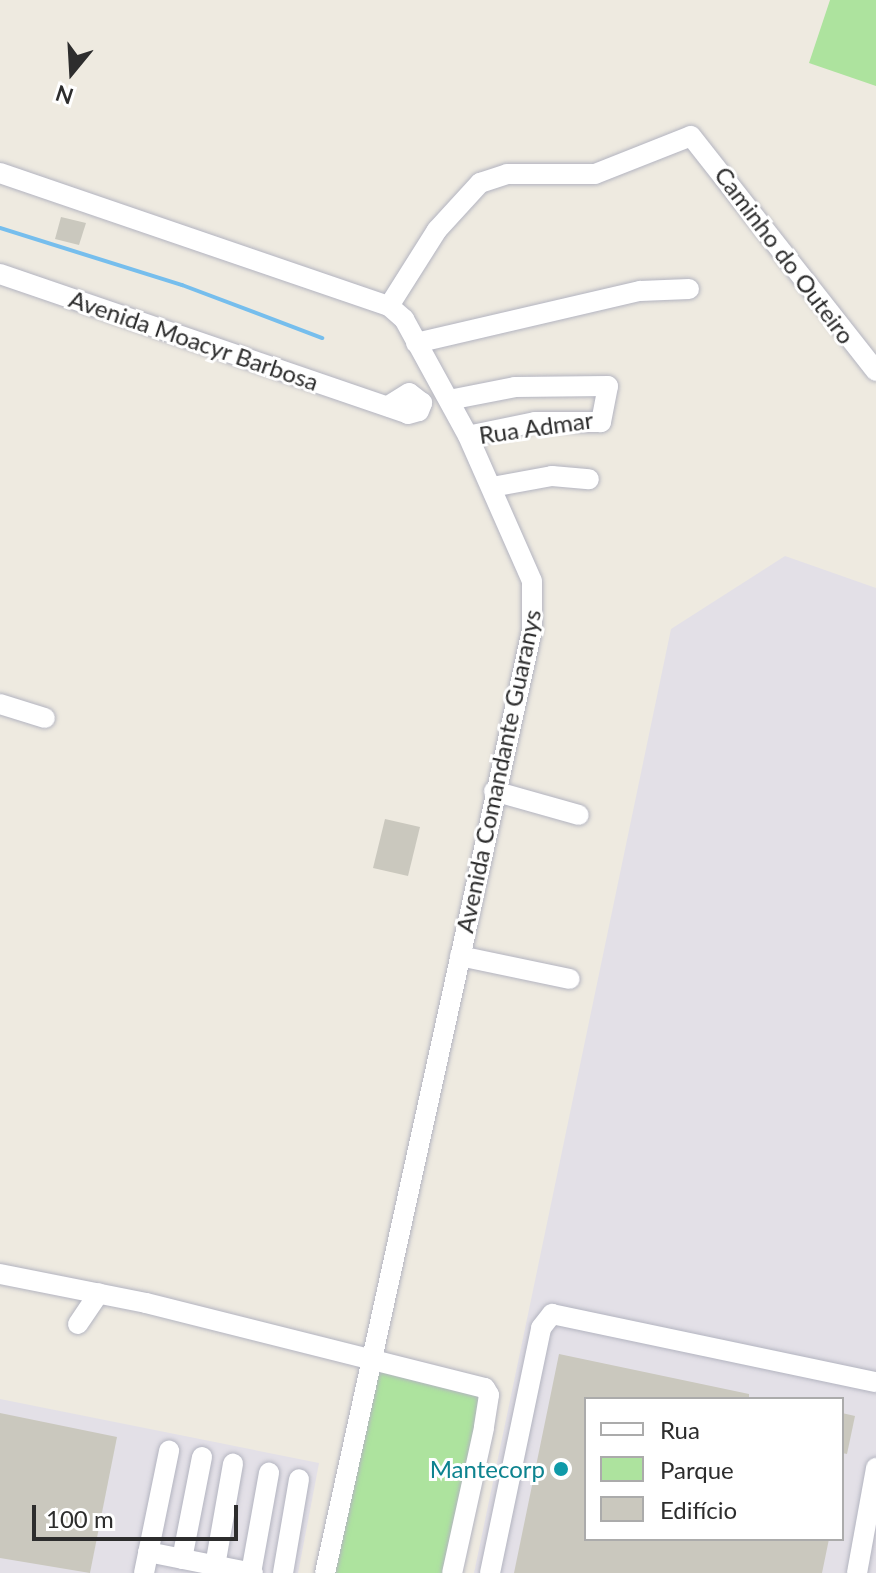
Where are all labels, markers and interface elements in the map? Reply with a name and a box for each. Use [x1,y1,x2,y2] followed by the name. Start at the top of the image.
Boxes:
[32,32,112,112] north arrow
[52,80,77,111] text: N
[709,161,861,349] street label: Caminho do Outeiro
[65,284,323,396] street label: Avenida Moacyr Barbosa
[477,405,595,449] street label: Rua Admar
[450,607,546,935] street label: Avenida Comandante Guaranys
[584,1397,844,1541] legend
[660,1415,700,1444] text: Rua
[430,1455,545,1483] place label: Mantecorp
[660,1455,734,1484] text: Parque
[552,1460,570,1478] marker: Mantecorp
[36,1489,242,1539] scale bar
[660,1495,737,1524] text: Edifício
[46,1504,114,1533] text: 100 m

